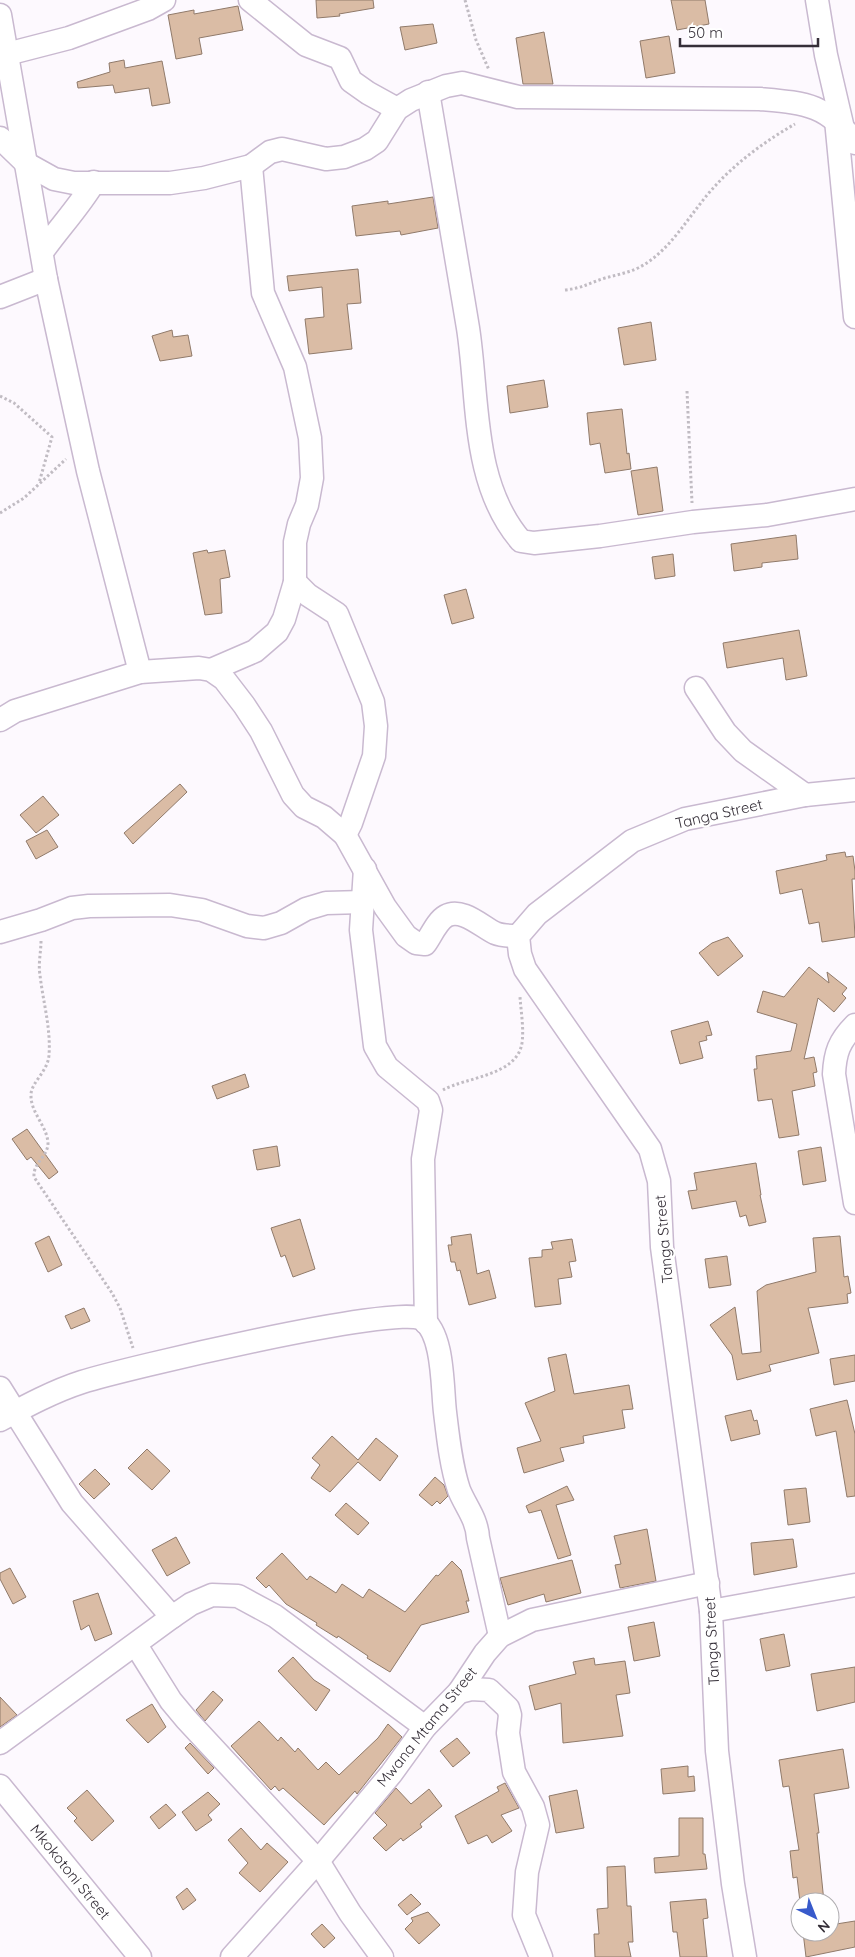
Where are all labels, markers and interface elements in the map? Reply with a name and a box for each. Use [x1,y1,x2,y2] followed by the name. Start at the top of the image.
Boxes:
[680,15,818,47] scale bar
[688,23,723,42] text: 50 m
[673,794,764,833] street label: Tanga Street
[650,1194,677,1284] street label: Tanga Street
[700,1596,723,1686] street label: Tanga Street
[372,1663,481,1791] street label: Mwana Mtama Street
[26,1820,115,1923] street label: Mkokotoni Street
[790,1892,840,1942] north arrow
[814,1916,834,1937] text: N

